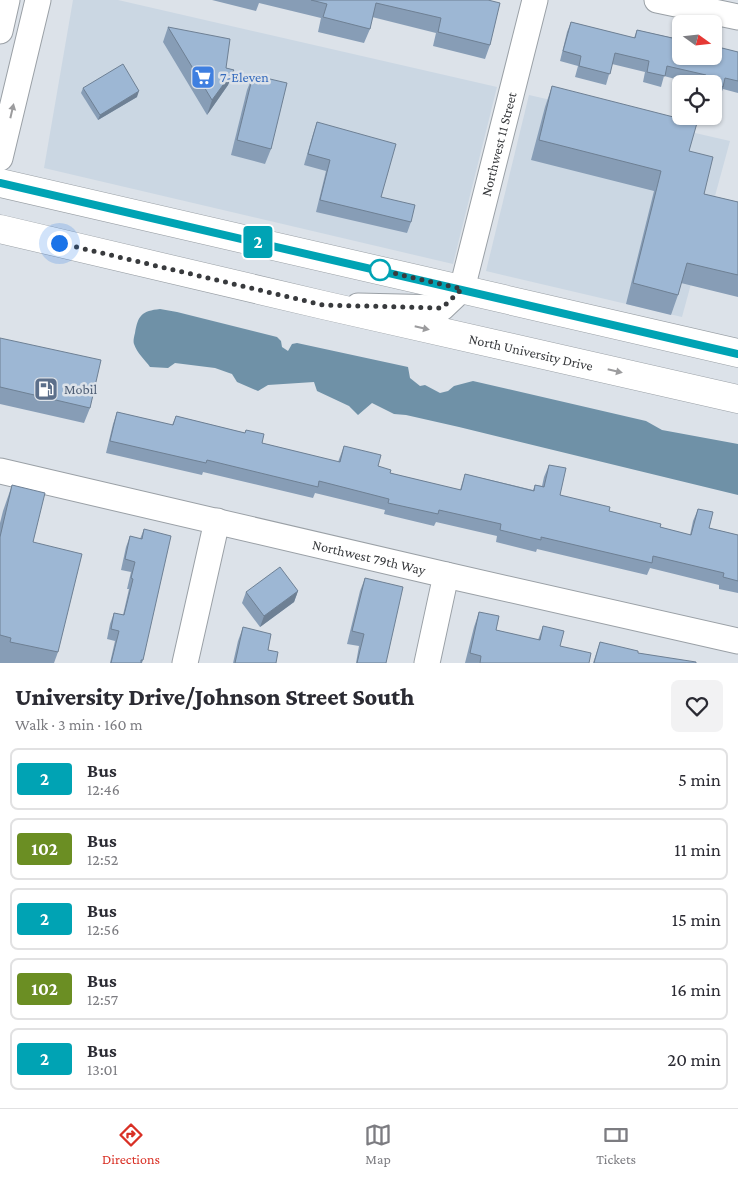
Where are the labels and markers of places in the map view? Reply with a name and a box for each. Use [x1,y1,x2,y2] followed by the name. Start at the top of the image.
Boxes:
[190,64,216,90] supermarket icon: 7-Eleven
[220,69,269,85] place label: 7-Eleven
[369,259,391,281] unlabelled marker
[33,376,59,402] fuel station icon: Mobil
[64,381,97,397] place label: Mobil

